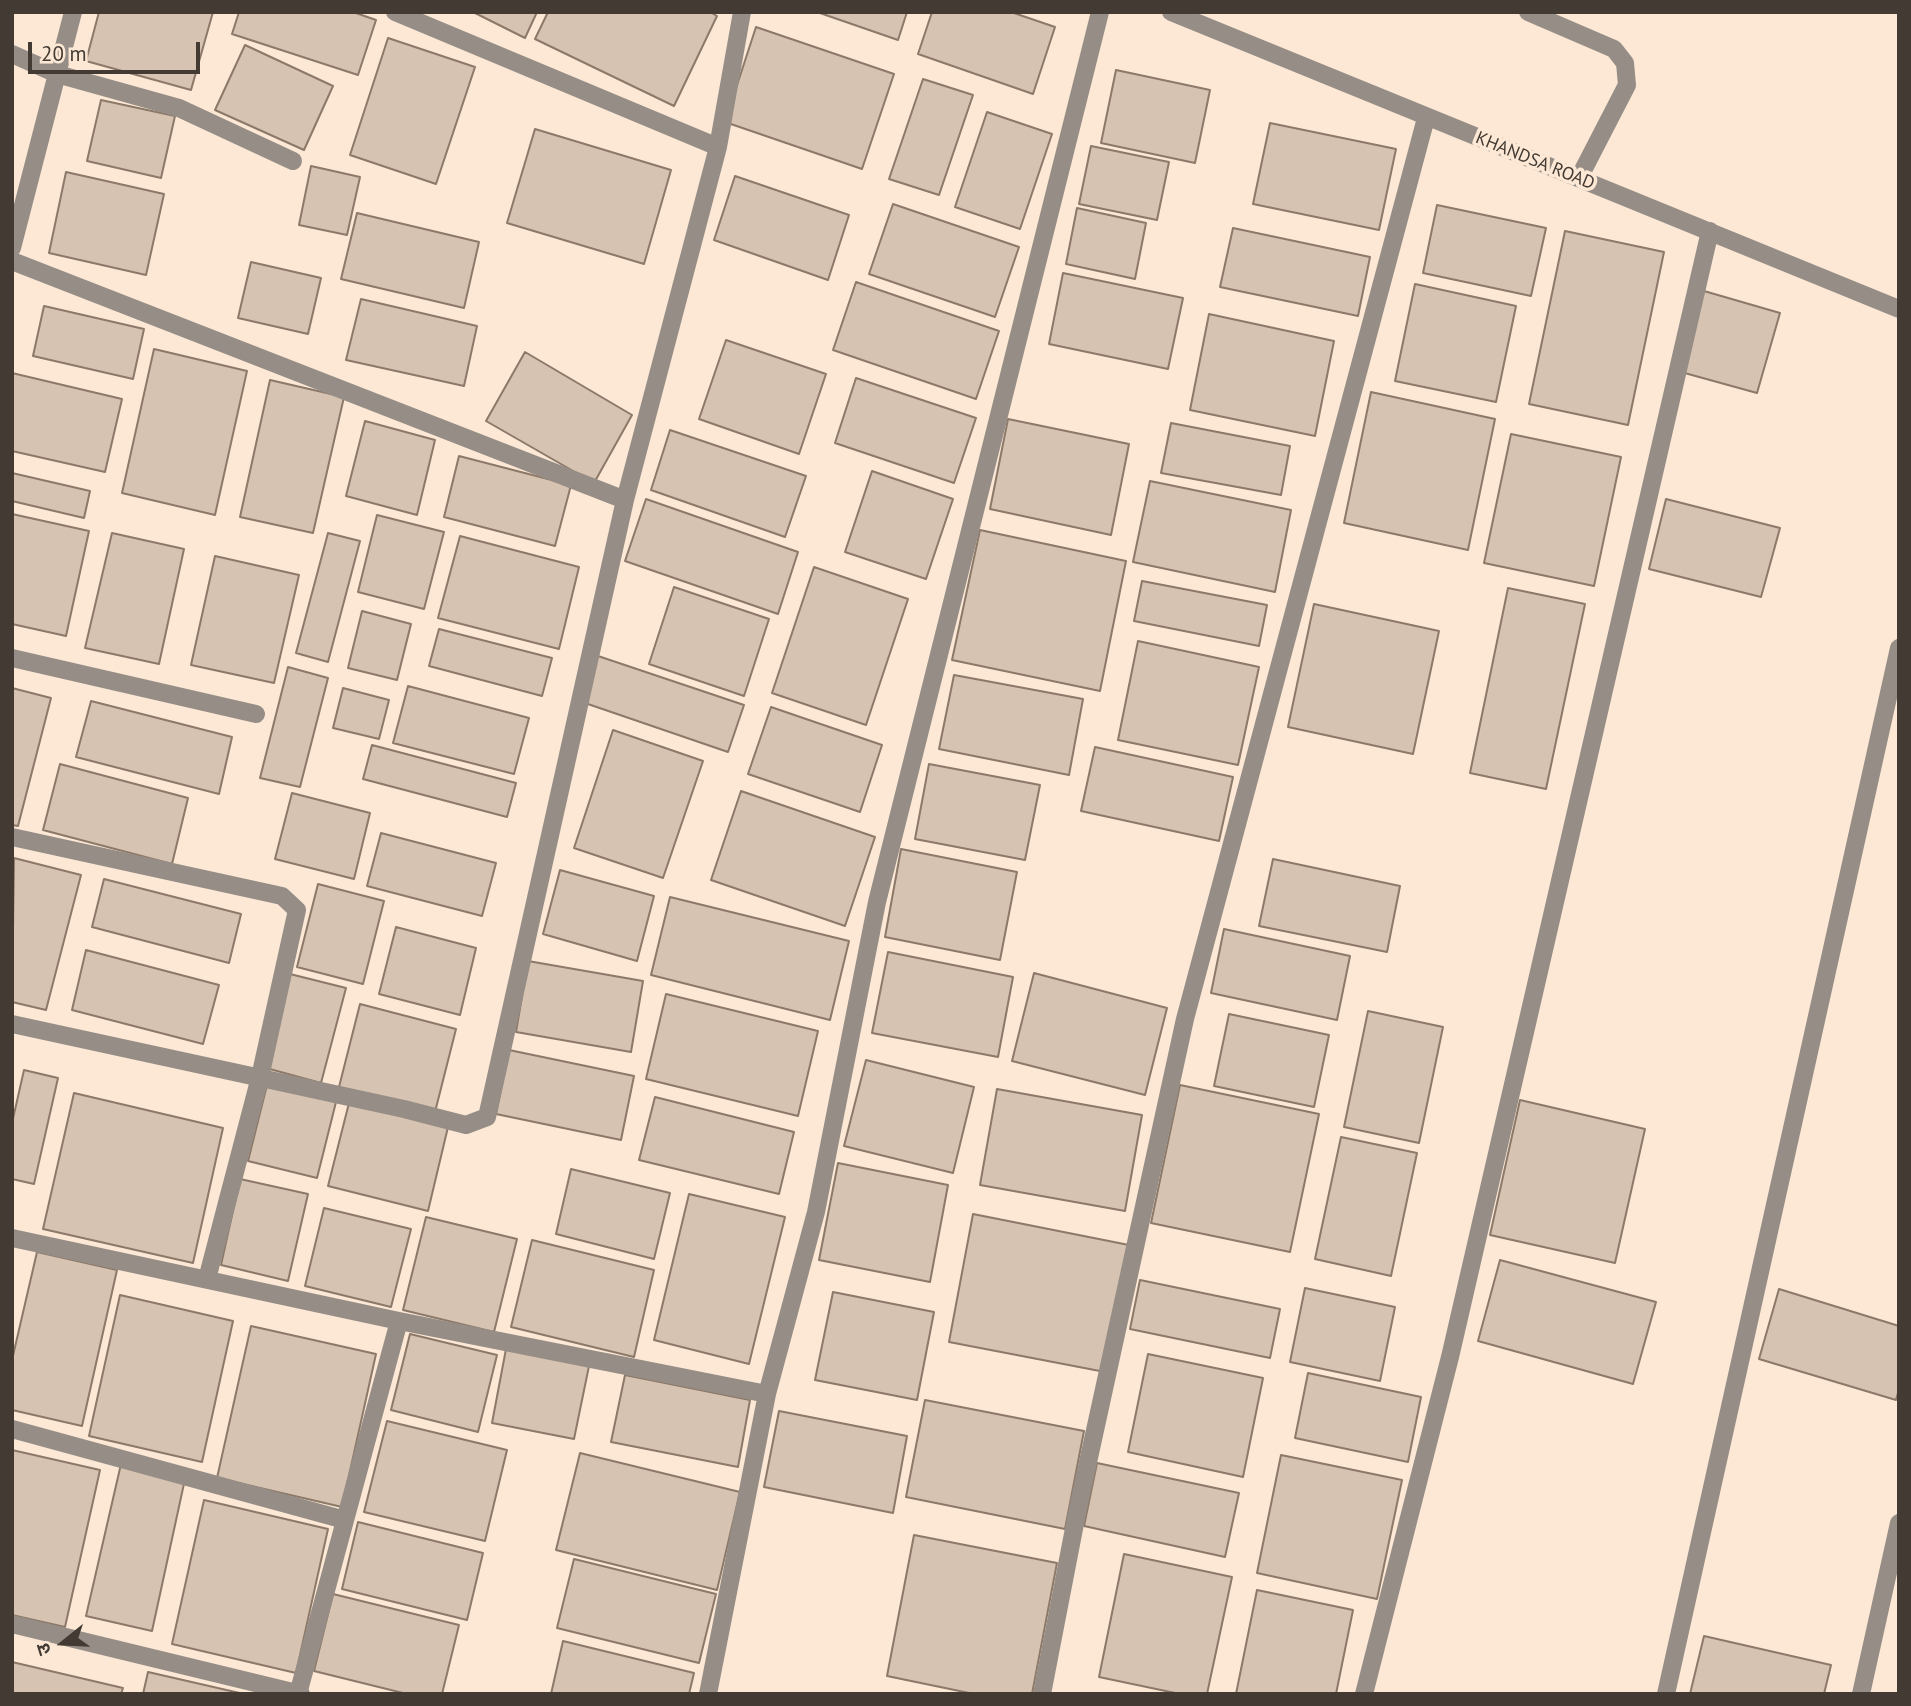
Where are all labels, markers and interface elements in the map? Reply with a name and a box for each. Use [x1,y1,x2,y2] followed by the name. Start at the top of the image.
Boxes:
[32,28,203,72] scale bar
[41,40,87,67] text: 20 m
[1472,127,1598,195] street label: KHANDSA ROAD
[28,1608,98,1678] north arrow
[30,1640,56,1658] text: उ

